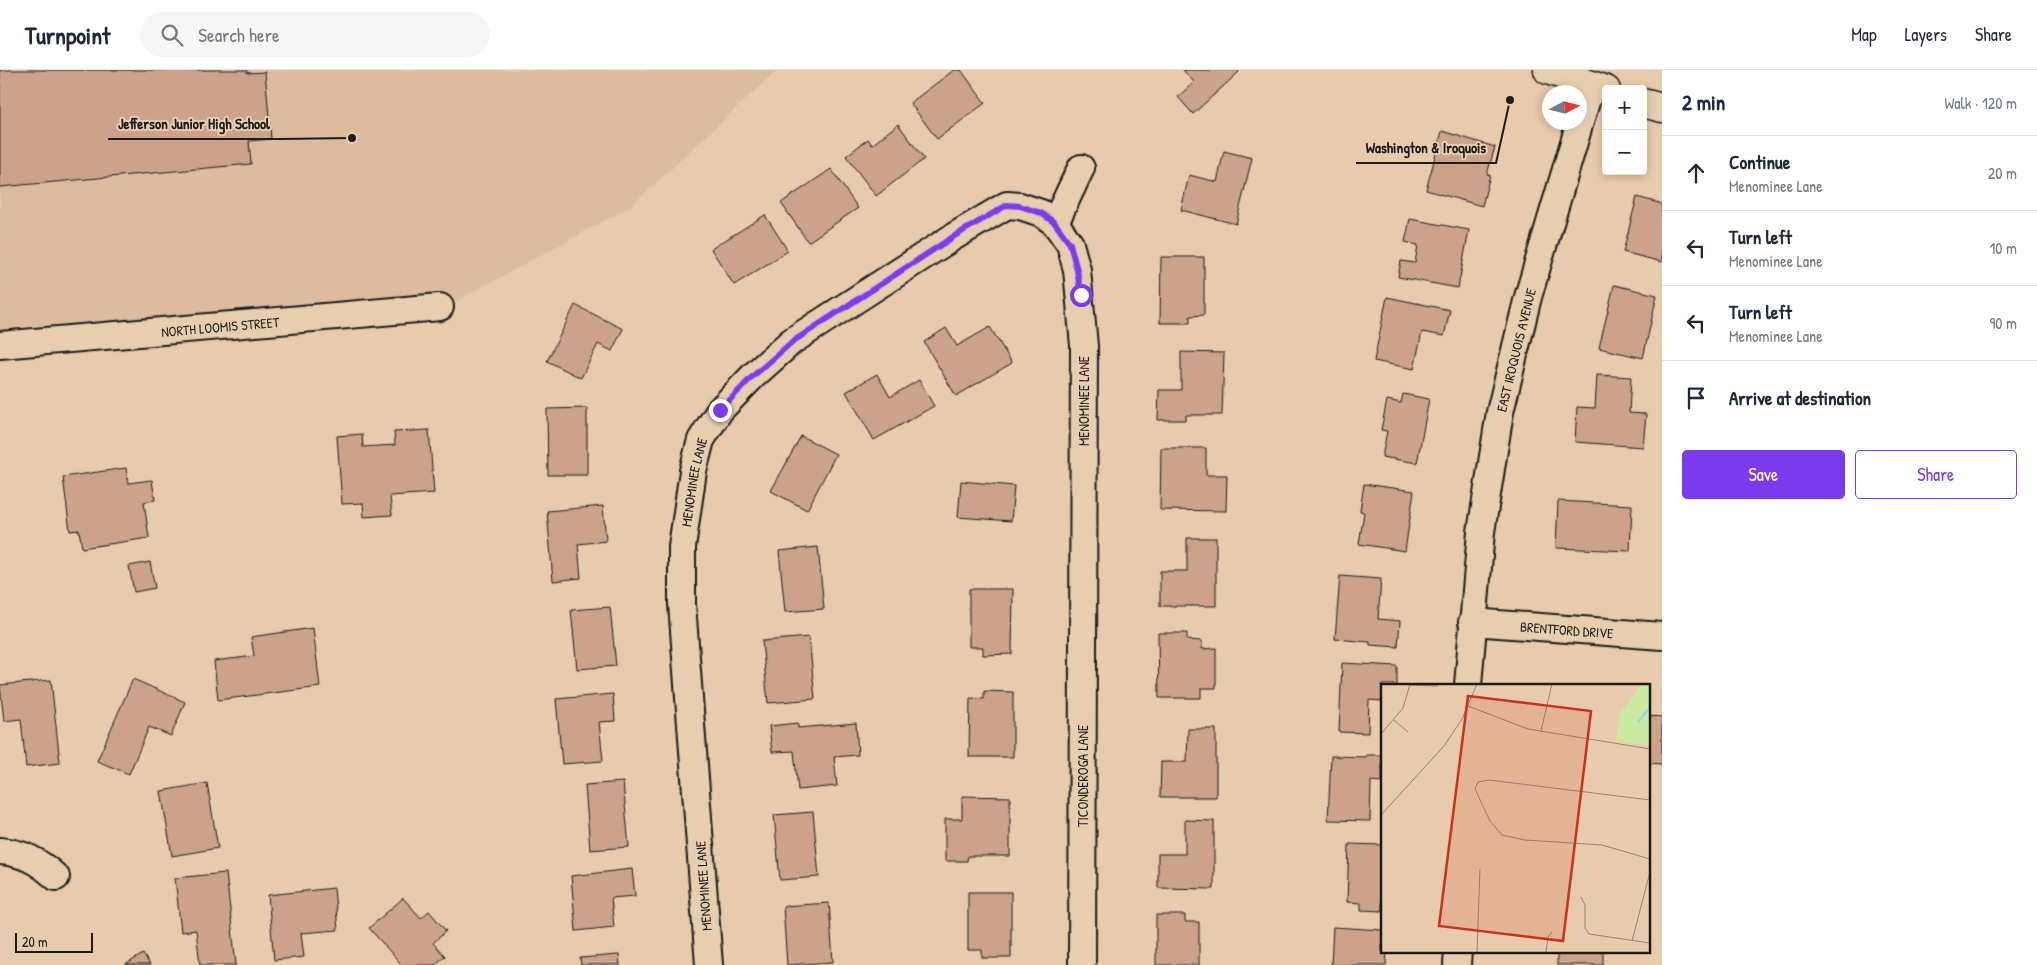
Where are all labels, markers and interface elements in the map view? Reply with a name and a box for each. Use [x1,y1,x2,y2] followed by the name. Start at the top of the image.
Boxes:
[140,12,490,57] search box
[25,19,110,51] text: Turnpoint
[158,21,186,49] icon: search
[198,22,280,48] text: Search here
[1851,22,1877,47] text: Map
[1905,22,1947,47] text: Layers
[1975,22,2012,47] text: Share
[1542,85,1587,130] north arrow
[1602,85,1647,175] map controls
[1602,85,1647,130] button: +
[1682,88,1725,117] text: 2 min
[1944,92,2017,114] text: Walk · 120 m
[108,109,280,139] callout: Jefferson Junior High School
[118,113,271,135] text: Jefferson Junior High School
[1602,130,1647,175] button: −
[1356,133,1496,163] callout: Washington & Iroquois
[1366,137,1486,159] text: Washington & Iroquois
[1729,149,1790,175] text: Continue
[1682,159,1710,187] icon: ahead
[1988,162,2017,184] text: 20 m
[1729,175,1823,197] text: Menominee Lane
[1729,224,1792,250] text: Turn left
[1682,234,1710,262] icon: left
[1989,237,2017,259] text: 10 m
[1729,250,1823,272] text: Menominee Lane
[1070,284,1093,307] route start
[1491,286,1540,414] street label: EAST IROQUOIS AVENUE
[1729,299,1792,325] text: Turn left
[1682,309,1710,337] icon: left
[160,311,280,341] street label: NORTH LOOMIS STREET
[1989,312,2017,334] text: 90 m
[1729,325,1823,347] text: Menominee Lane
[1074,356,1093,446] street label: MENOMINEE LANE
[1682,384,1710,412] icon: arrive
[1729,385,1871,411] text: Arrive at destination
[709,399,732,422] route end
[676,435,711,528] street label: MENOMINEE LANE
[1682,450,1845,499] button: Save
[1855,450,2017,499] button: Share
[1519,616,1614,642] street label: BRENTFORD DRIVE
[1381,684,1650,952] inset map
[1073,725,1092,827] street label: TICONDEROGA LANE
[690,840,716,932] street label: MENOMINEE LANE
[15,930,92,953] scale bar
[22,932,48,951] text: 20 m

